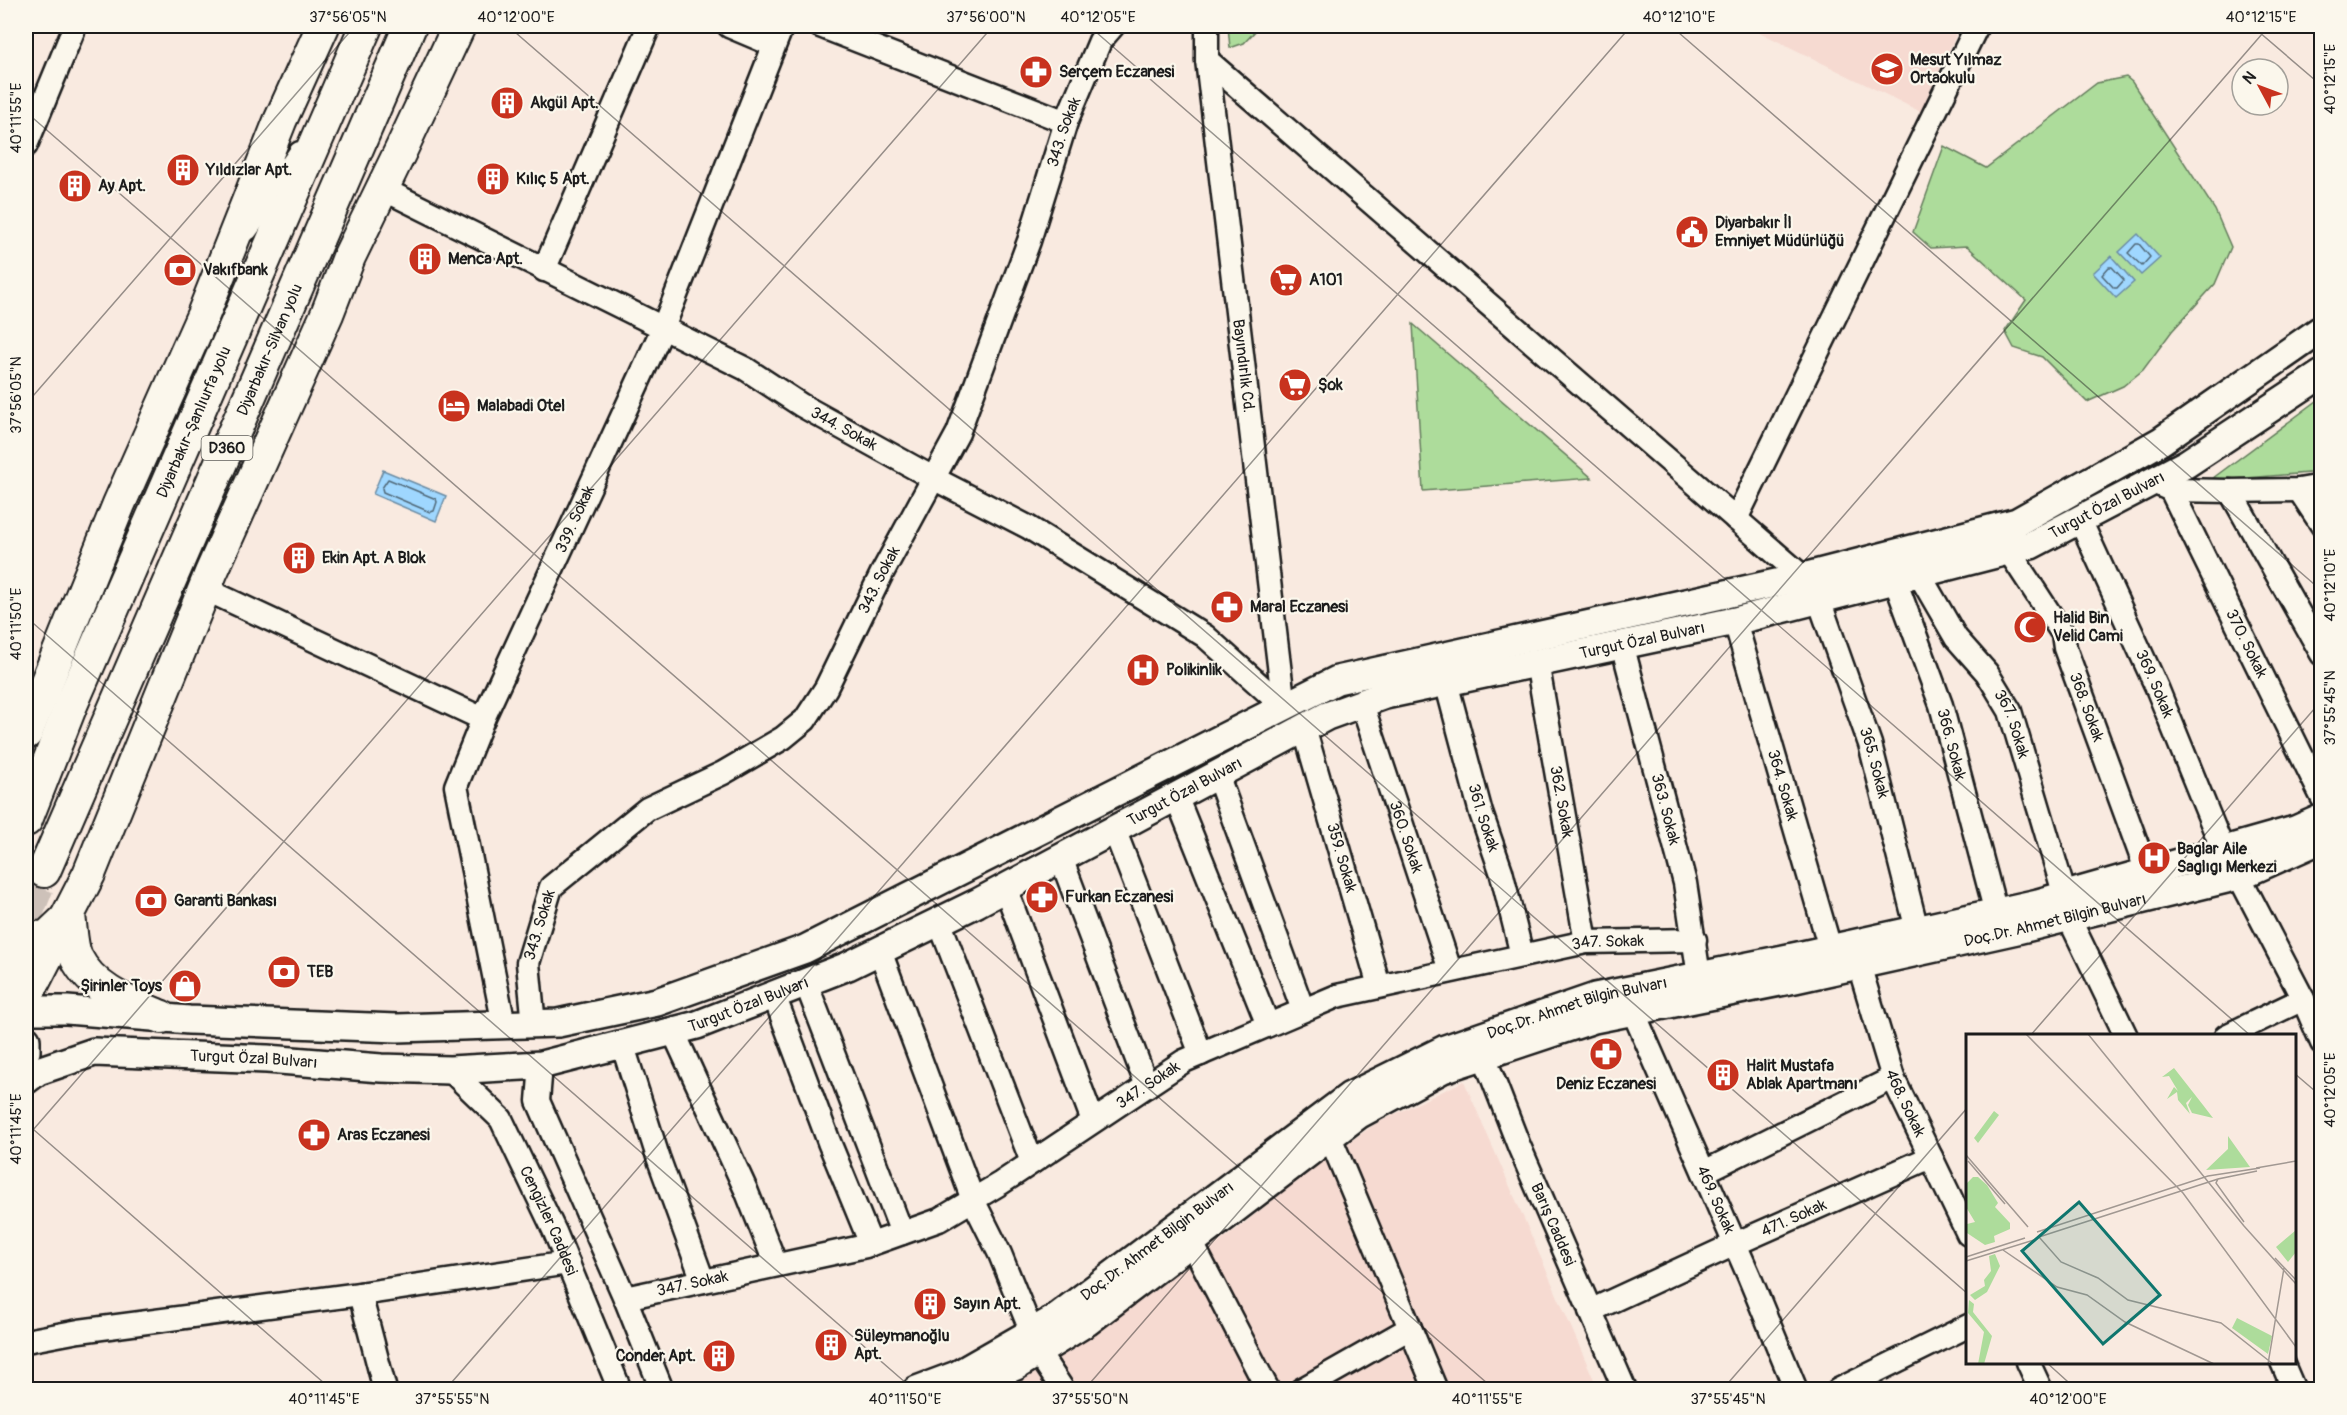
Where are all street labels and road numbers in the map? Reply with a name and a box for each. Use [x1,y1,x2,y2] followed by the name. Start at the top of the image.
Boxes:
[1043,94,1086,169] street label: 343. Sokak
[232,281,307,419] street label: Diyarbakır-Silvan yolu
[1228,318,1259,414] street label: Bayındırlık Cd.
[152,343,236,501] street label: Diyarbakır-Şanlıurfa yolu
[807,402,881,455] street label: 344. Sokak
[202,436,252,460] road number: D360
[2046,467,2168,544] street label: Turgut Özal Bulvarı
[551,482,599,556] street label: 339. Sokak
[854,543,905,617] street label: 343. Sokak
[2221,606,2272,681] street label: 370. Sokak
[1578,618,1707,664] street label: Turgut Özal Bulvarı
[2131,647,2178,721] street label: 369. Sokak
[2065,670,2109,745] street label: 368. Sokak
[1989,686,2034,761] street label: 367. Sokak
[1932,706,1971,783] street label: 366. Sokak
[1855,725,1893,801] street label: 365. Sokak
[1763,747,1803,823] street label: 364. Sokak
[1124,753,1246,831] street label: Turgut Özal Bulvarı
[1545,764,1578,840] street label: 362. Sokak
[1647,772,1685,847] street label: 363. Sokak
[1464,782,1504,855] street label: 361. Sokak
[1385,798,1427,876] street label: 360. Sokak
[1322,820,1361,895] street label: 359. Sokak
[519,887,560,963] street label: 343. Sokak
[1962,889,2149,951] street label: Doç.Dr. Ahmet Bilgin Bulvarı
[1570,931,1645,955] street label: 347. Sokak
[686,972,812,1037] street label: Turgut Özal Bulvarı
[1484,973,1669,1044] street label: Doç.Dr. Ahmet Bilgin Bulvarı
[189,1046,318,1073] street label: Turgut Özal Bulvarı
[1112,1056,1184,1113] street label: 347. Sokak
[1881,1067,1930,1140] street label: 468. Sokak
[1692,1162,1739,1237] street label: 469. Sokak
[515,1163,582,1278] street label: Cengizler Caddesi
[1077,1177,1238,1306] street label: Doç.Dr. Ahmet Bilgin Bulvarı
[1526,1180,1580,1269] street label: Barış Caddesi
[1758,1195,1830,1241] street label: 471. Sokak
[655,1266,730,1301] street label: 347. Sokak

